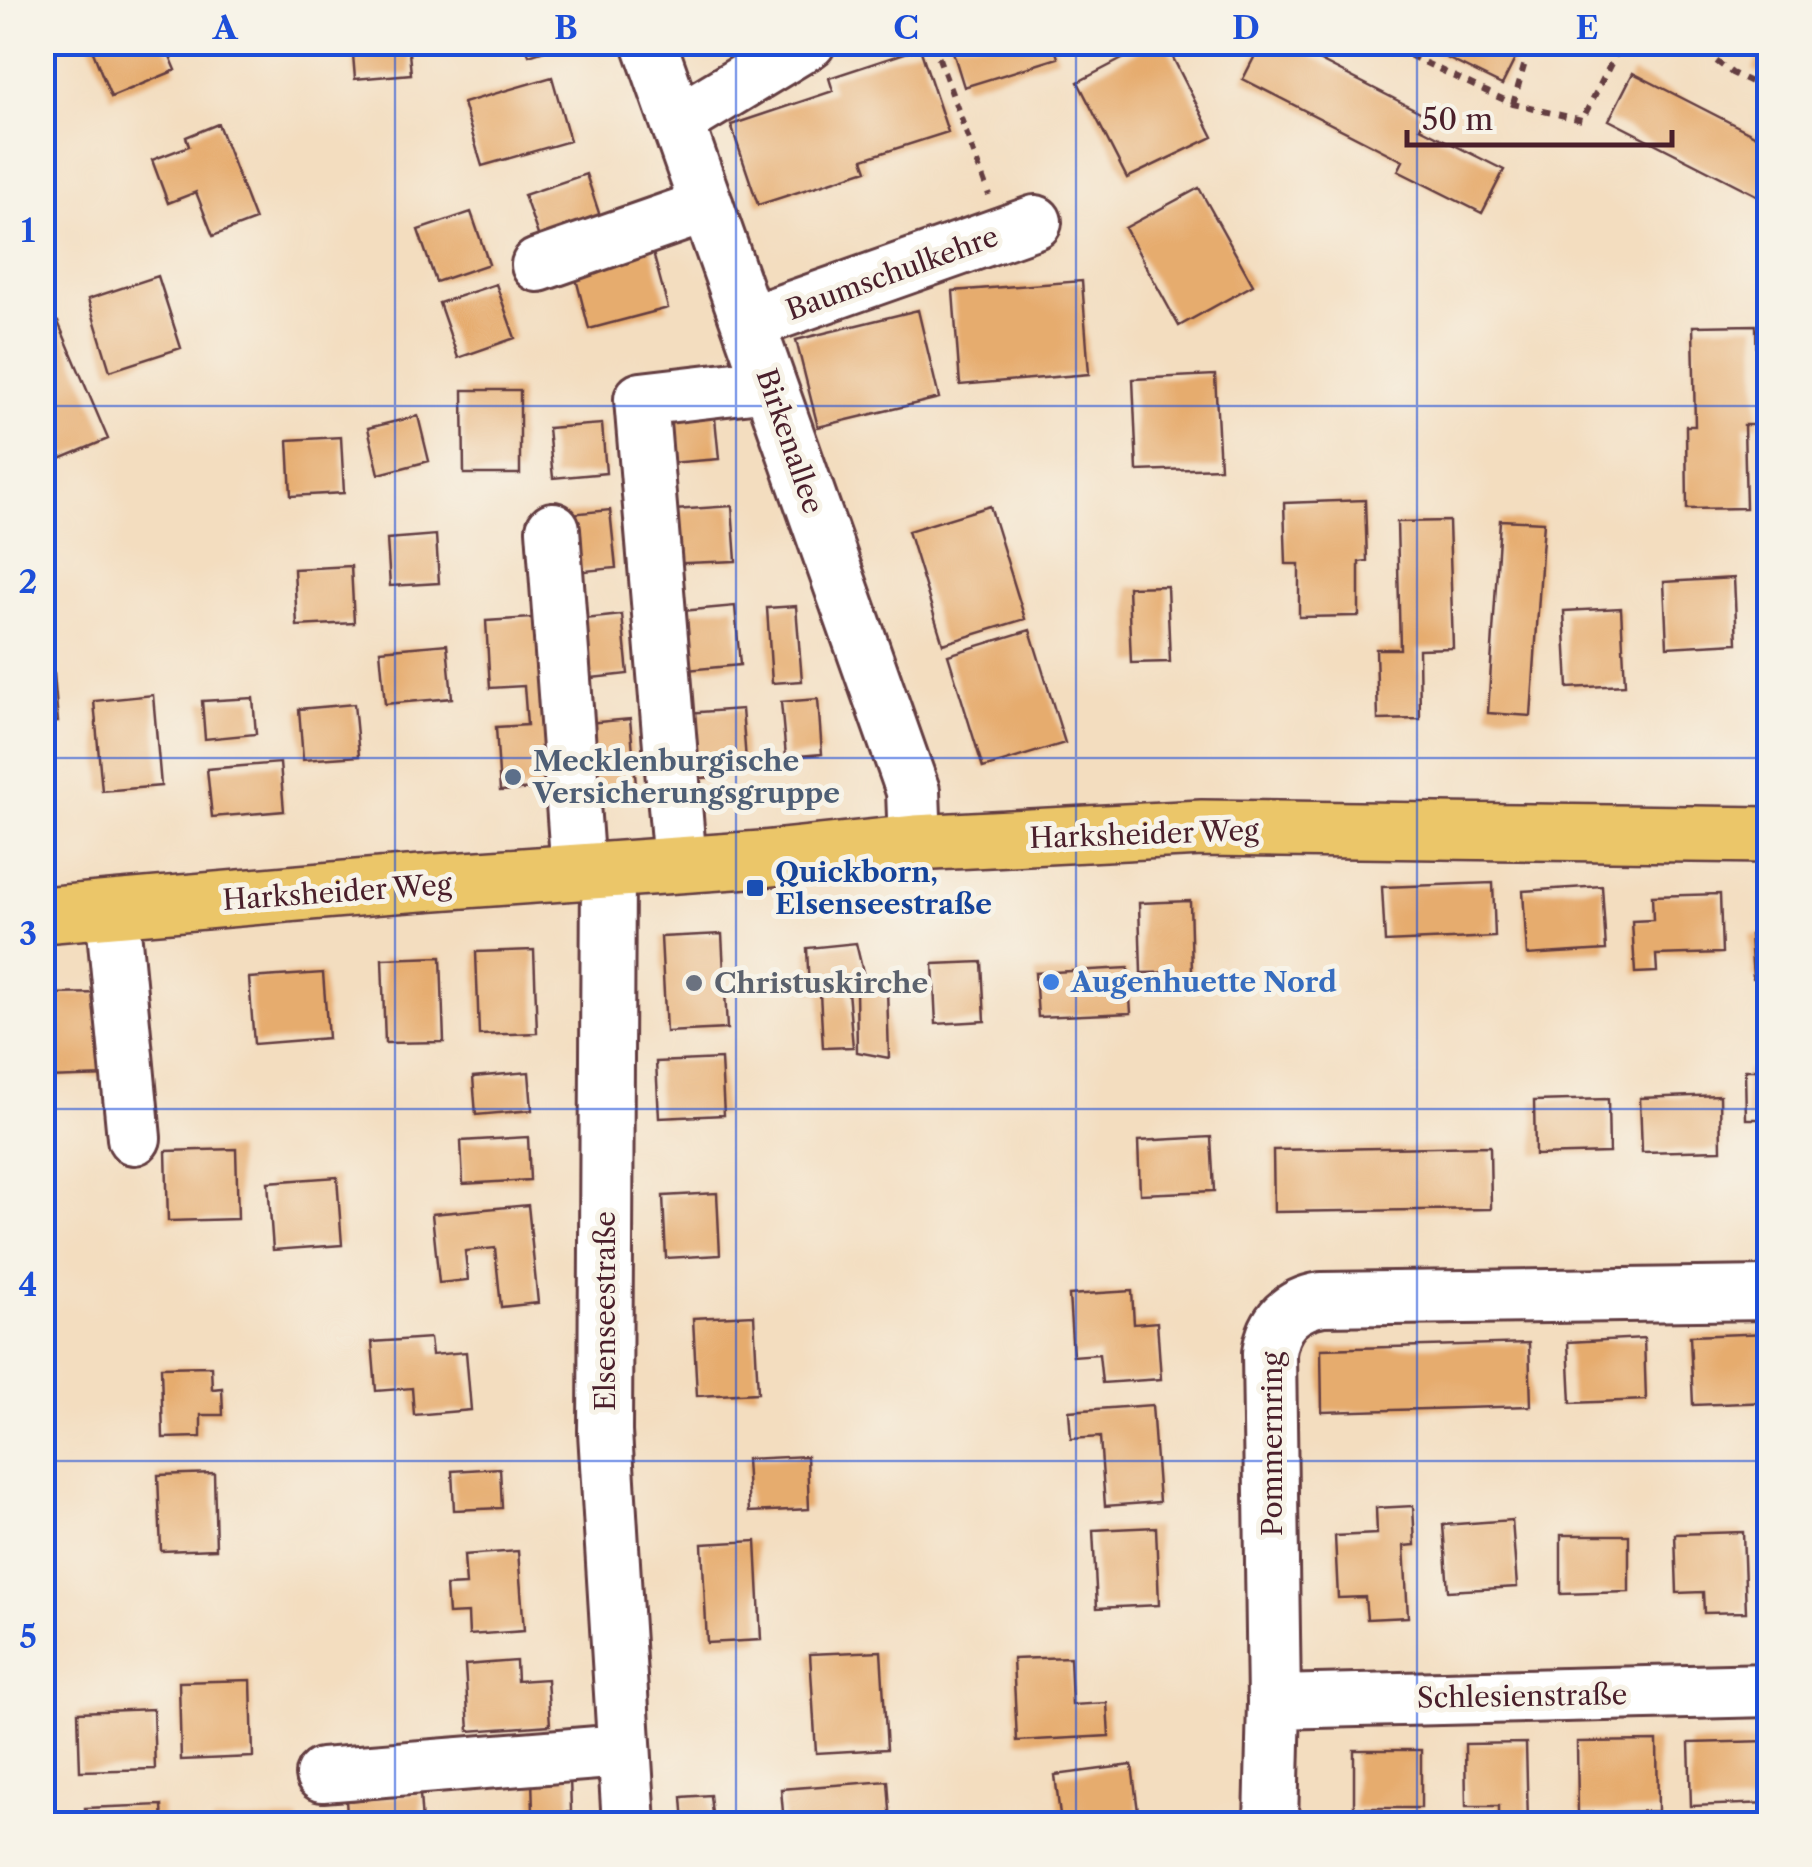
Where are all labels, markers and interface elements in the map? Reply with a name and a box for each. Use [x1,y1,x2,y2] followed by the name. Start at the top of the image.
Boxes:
[212,8,239,47] text: A
[554,8,578,47] text: B
[893,8,919,47] text: C
[1232,8,1260,47] text: D
[1575,8,1599,47] text: E
[1407,85,1672,147] scale bar
[1422,101,1493,138] text: 50 m
[21,211,36,250] text: 1
[781,219,1003,327] street label: Baumschulkehre
[749,364,831,518] street label: Birkenallee
[19,562,37,601] text: 2
[532,744,840,810] place label: Mecklenburgische Versicherungsgruppe
[502,766,524,788] marker: Mecklenburgische Versicherungsgruppe
[1029,813,1260,855] street label: Harksheider Weg
[775,855,992,921] place label: Quickborn, Elsenseestraße
[221,867,453,917] street label: Harksheider Weg
[744,877,766,899] marker: Quickborn, Elsenseestraße
[19,914,37,953] text: 3
[1070,965,1337,999] place label: Augenhuette Nord
[714,966,928,1000] place label: Christuskirche
[1040,971,1062,993] marker: Augenhuette Nord
[683,972,705,994] marker: Christuskirche
[588,1211,622,1411] street label: Elsenseestraße
[19,1265,37,1304] text: 4
[1255,1351,1289,1536] street label: Pommernring
[19,1617,37,1656] text: 5
[1417,1677,1627,1715] street label: Schlesienstraße

